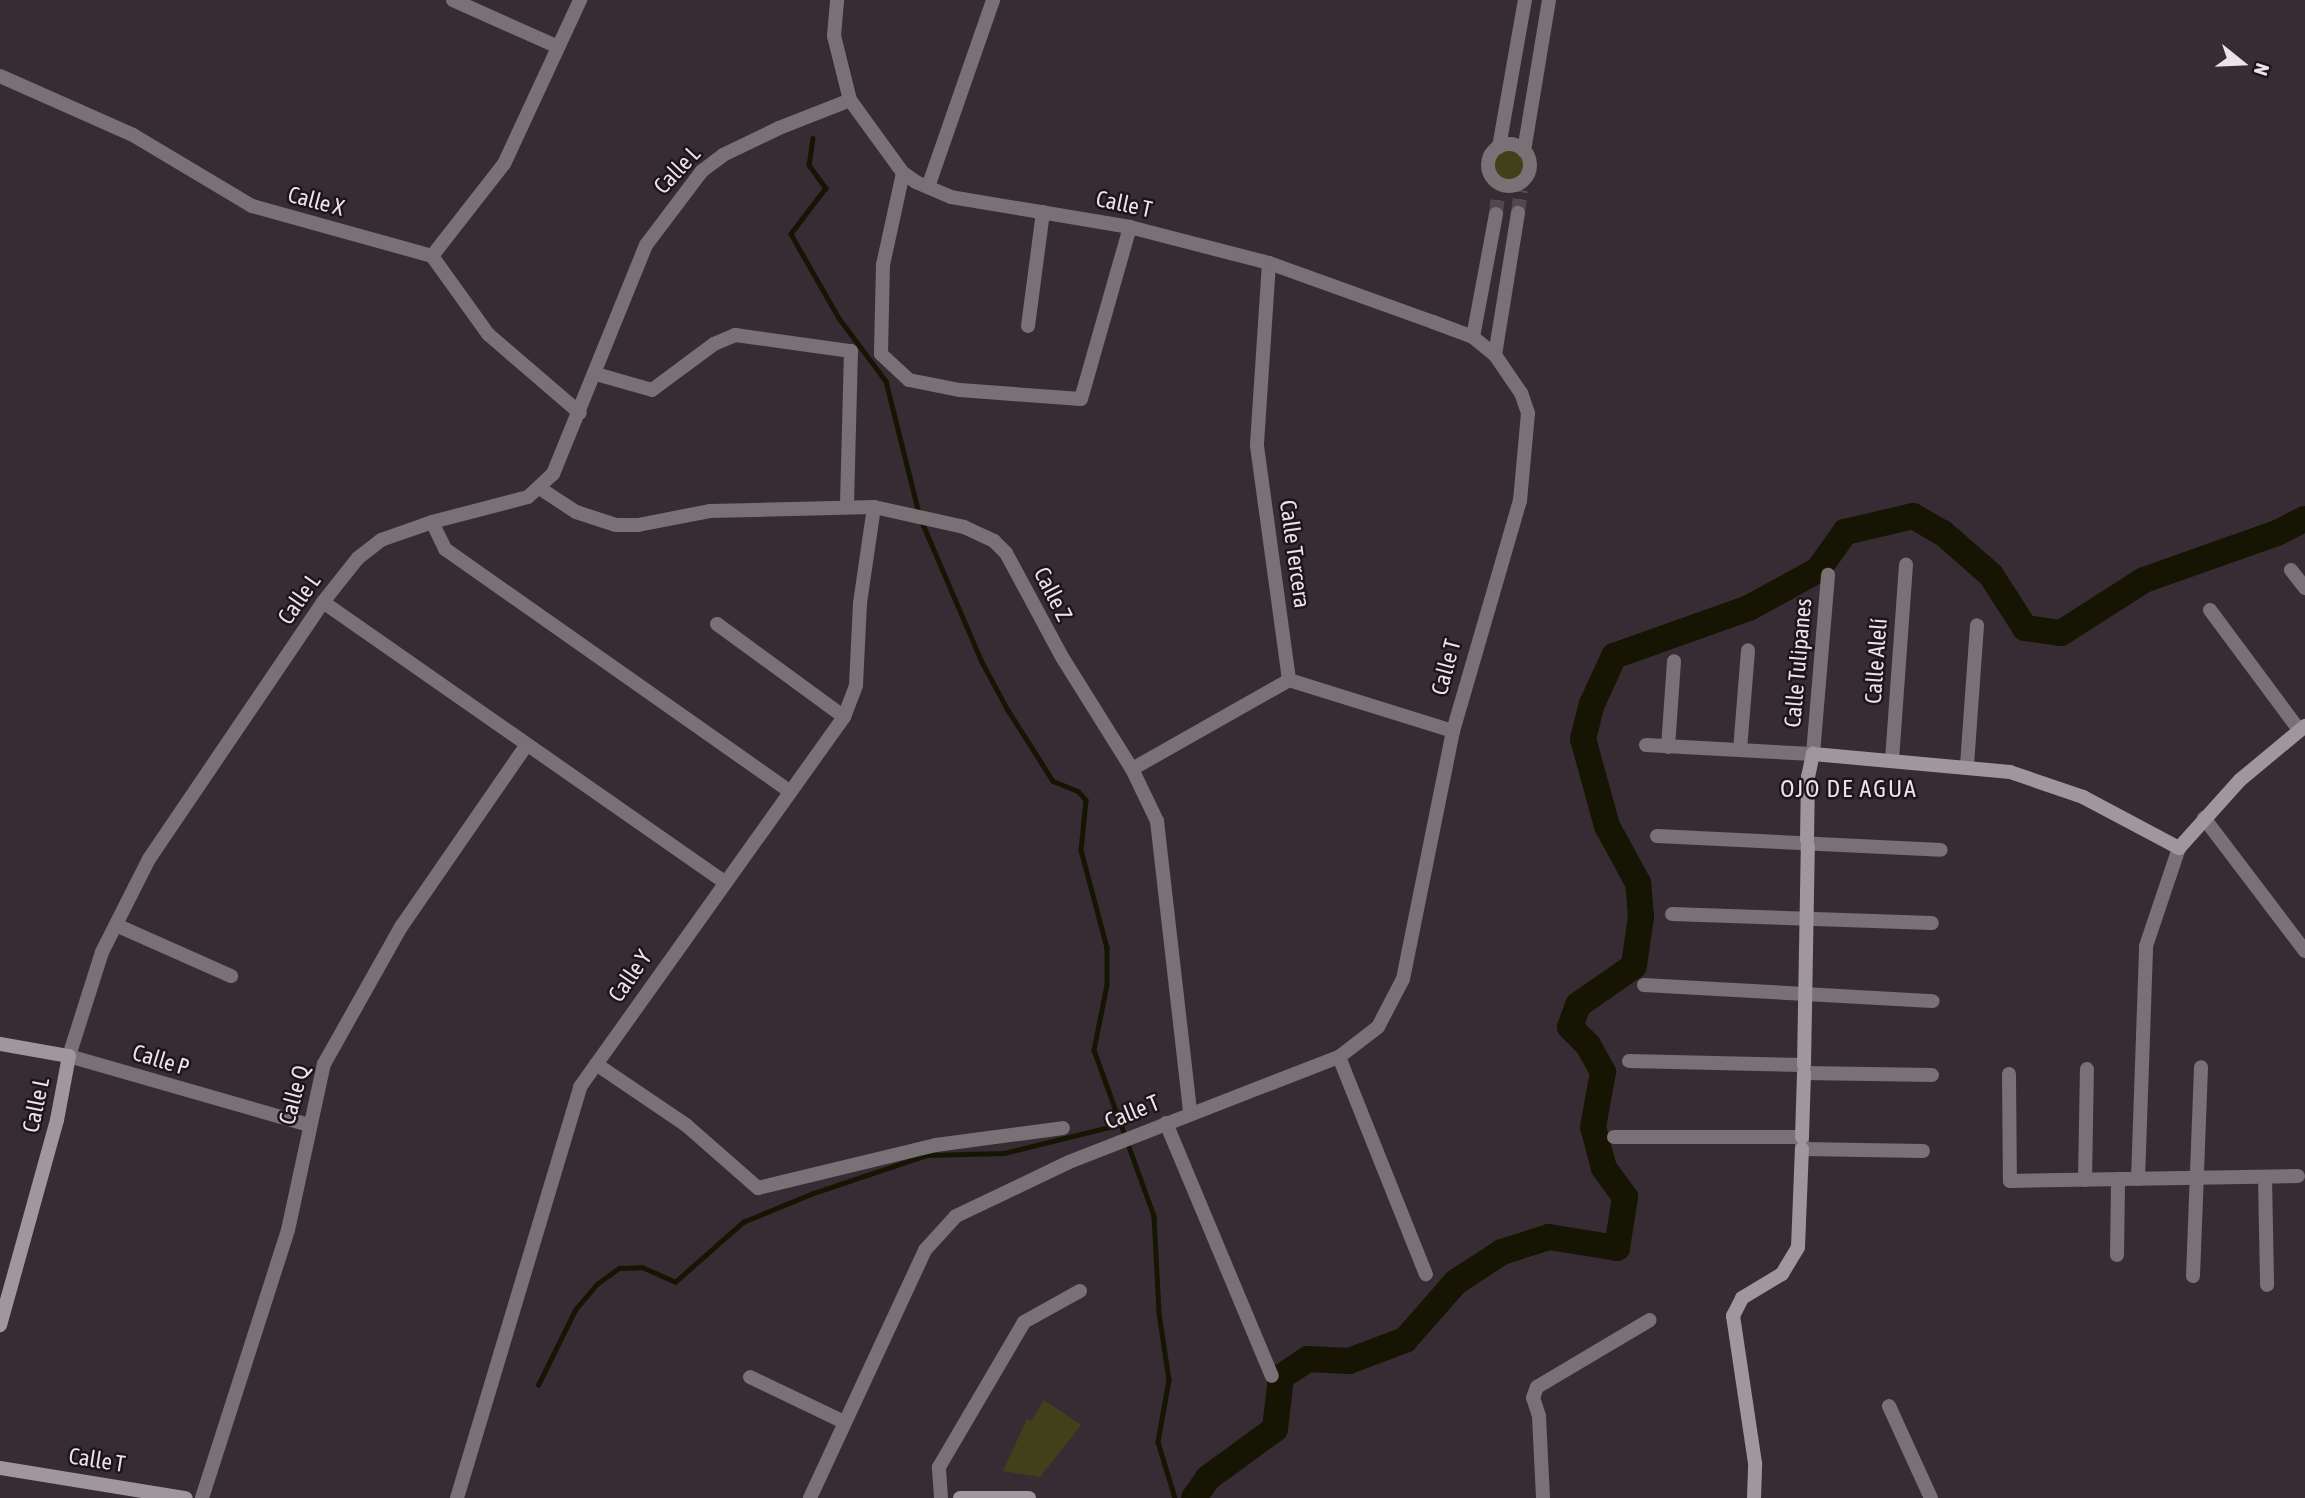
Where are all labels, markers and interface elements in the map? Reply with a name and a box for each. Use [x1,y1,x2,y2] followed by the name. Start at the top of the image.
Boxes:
[2207,28,2277,98] north arrow
[2250,61,2274,78] text: N
[648,140,706,200] street label: Calle L
[285,180,347,222] street label: Calle X
[1093,185,1155,223] street label: Calle T
[1274,498,1316,610] street label: Calle Tercera
[1028,562,1078,626] street label: Calle Z
[272,568,326,630] street label: Calle L
[1779,597,1817,729] street label: Calle Tulipanes
[1859,617,1893,705] street label: Calle Alelí
[1425,636,1467,698] street label: Calle T
[1782,775,1916,803] district label: OJO DE AGUA
[602,945,658,1007] street label: Calle Y
[129,1038,193,1082] street label: Calle P
[273,1062,315,1128] street label: Calle Q
[17,1075,55,1135] street label: Calle L
[1101,1089,1163,1135] street label: Calle T
[67,1442,127,1478] street label: Calle T

